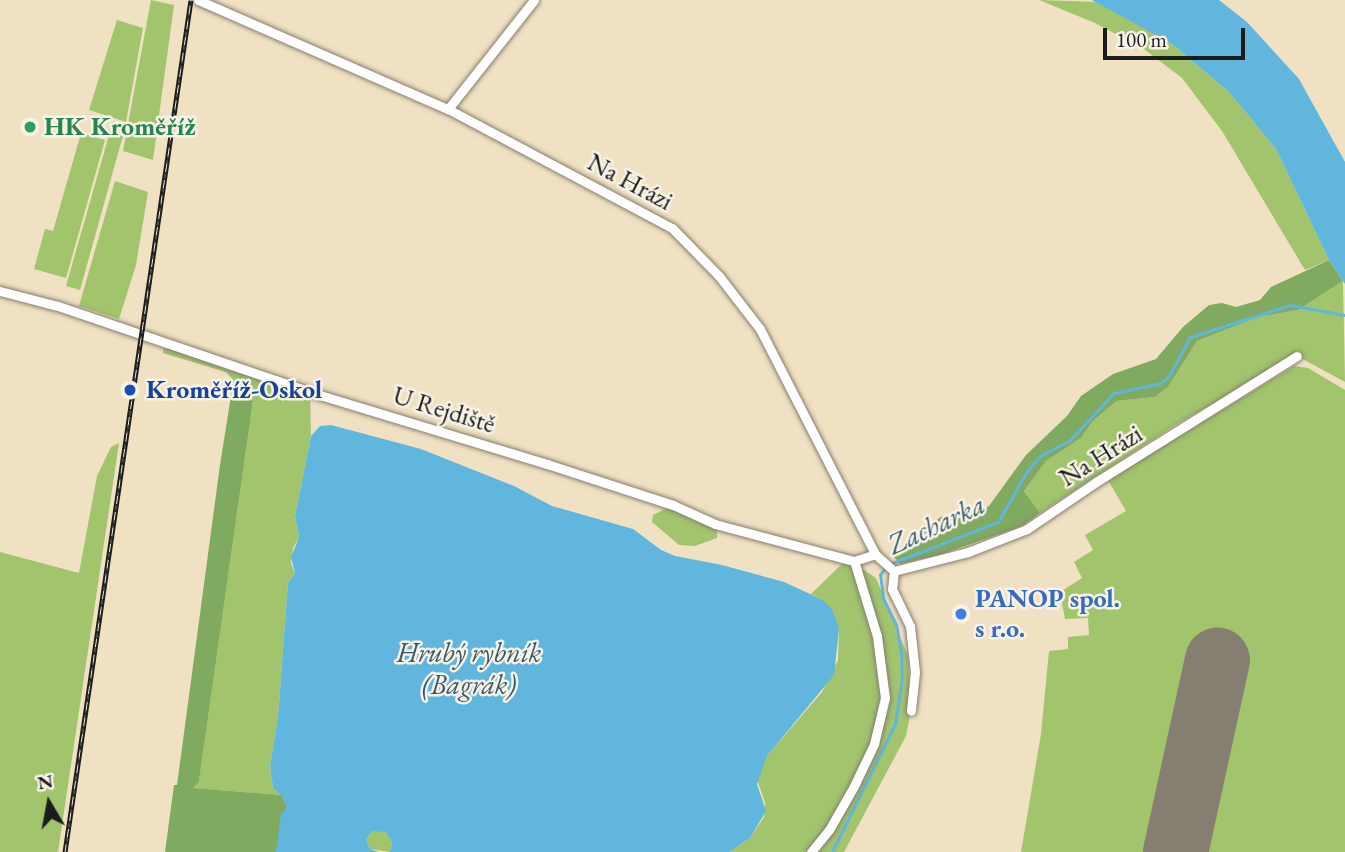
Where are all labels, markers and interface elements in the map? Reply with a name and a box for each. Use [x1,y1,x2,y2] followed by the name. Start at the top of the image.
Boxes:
[1107,14,1249,58] scale bar
[1116,26,1167,53] text: 100 m
[44,111,196,143] place label: HK Kroměříž
[22,119,38,135] marker: HK Kroměříž
[582,147,678,217] street label: Na Hrázi
[146,374,322,406] place label: Kroměříž-Oskol
[120,380,140,400] marker: Kroměříž-Oskol
[389,380,499,440] street label: U Rejdiště
[1054,418,1148,494] street label: Na Hrázi
[882,487,990,561] water label: Zacharka
[975,583,1120,644] place label: PANOP spol. s r.o.
[953,606,969,622] marker: PANOP spol. s r.o.
[397,635,541,701] water label: Hrubý rybník (Bagrák)
[14,768,84,838] north arrow
[36,768,55,795] text: N

